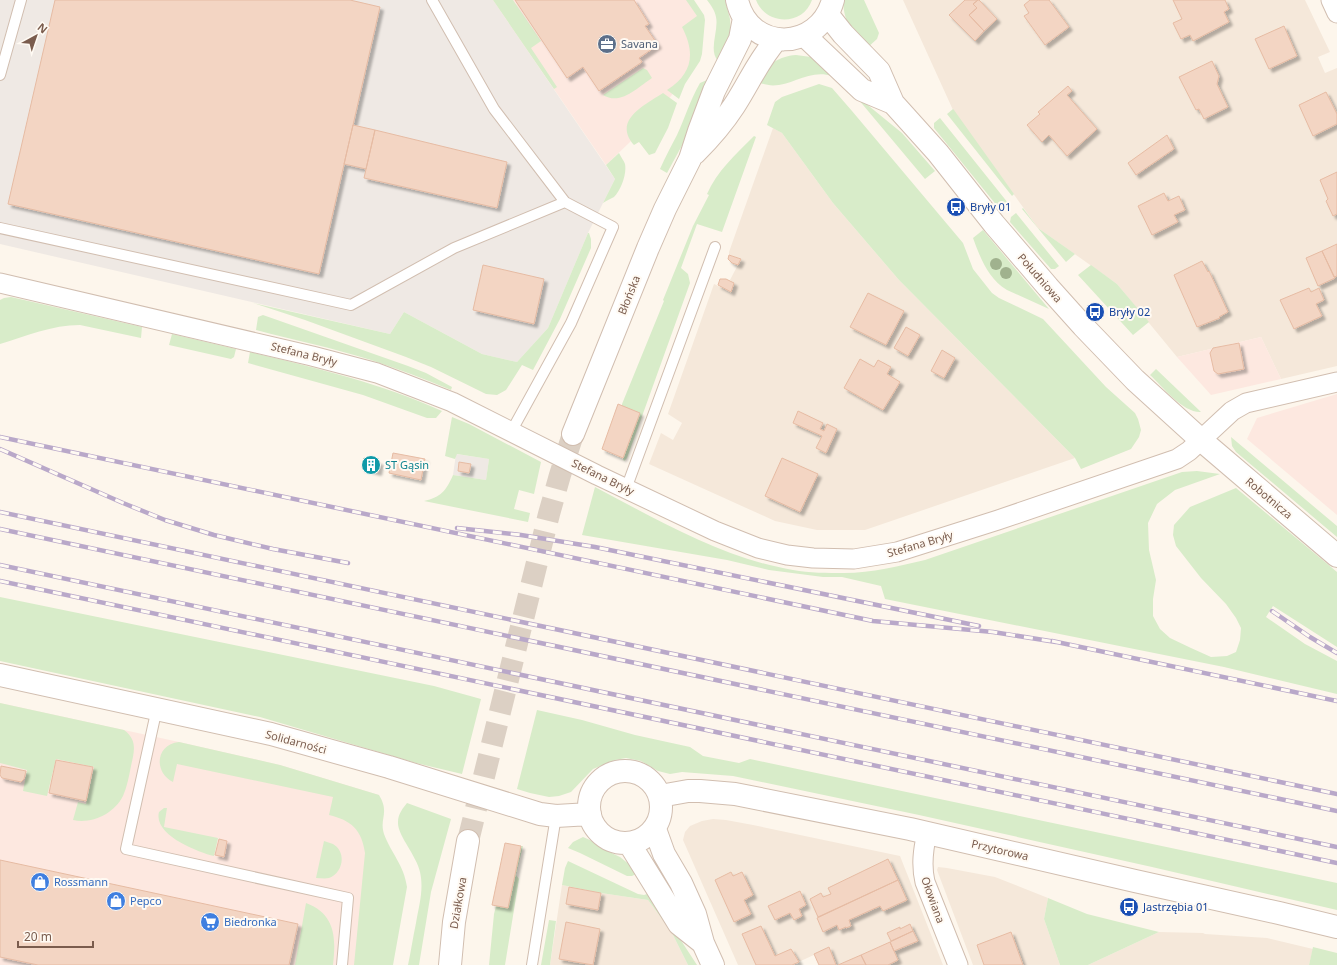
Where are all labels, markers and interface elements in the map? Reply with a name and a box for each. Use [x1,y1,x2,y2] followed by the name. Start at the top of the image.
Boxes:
[16,16,56,56] north arrow
[34,19,51,37] text: N
[596,33,618,55] office icon: Savana
[621,36,658,51] place label: Savana
[945,196,967,218] bus stop icon: Bryły 01
[970,199,1011,214] place label: Bryły 01
[1015,250,1066,305] street label: Południowa
[614,273,643,317] street label: Błońska
[1084,301,1106,323] bus stop icon: Bryły 02
[1109,304,1150,319] place label: Bryły 02
[269,338,339,369] street label: Stefana Bryły
[360,454,382,476] building icon: ST Gąsin
[569,455,637,498] street label: Stefana Bryły
[385,457,429,472] place label: ST Gąsin
[1243,474,1296,522] street label: Robotnicza
[885,527,955,560] street label: Stefana Bryły
[264,726,328,757] street label: Solidarności
[970,836,1030,863] street label: Przytorowa
[29,871,51,893] shop icon: Rossmann
[54,874,108,889] place label: Rossmann
[918,874,949,925] street label: Ołowiana
[446,876,469,930] street label: Działkowa
[105,890,127,912] shop icon: Pepco
[130,893,162,908] place label: Pepco
[1118,896,1140,918] bus stop icon: Jastrzębia 01
[1142,899,1209,914] place label: Jastrzębia 01
[199,911,221,933] supermarket icon: Biedronka
[224,914,277,929] place label: Biedronka
[18,923,93,949] scale bar
[24,928,52,945] text: 20 m

